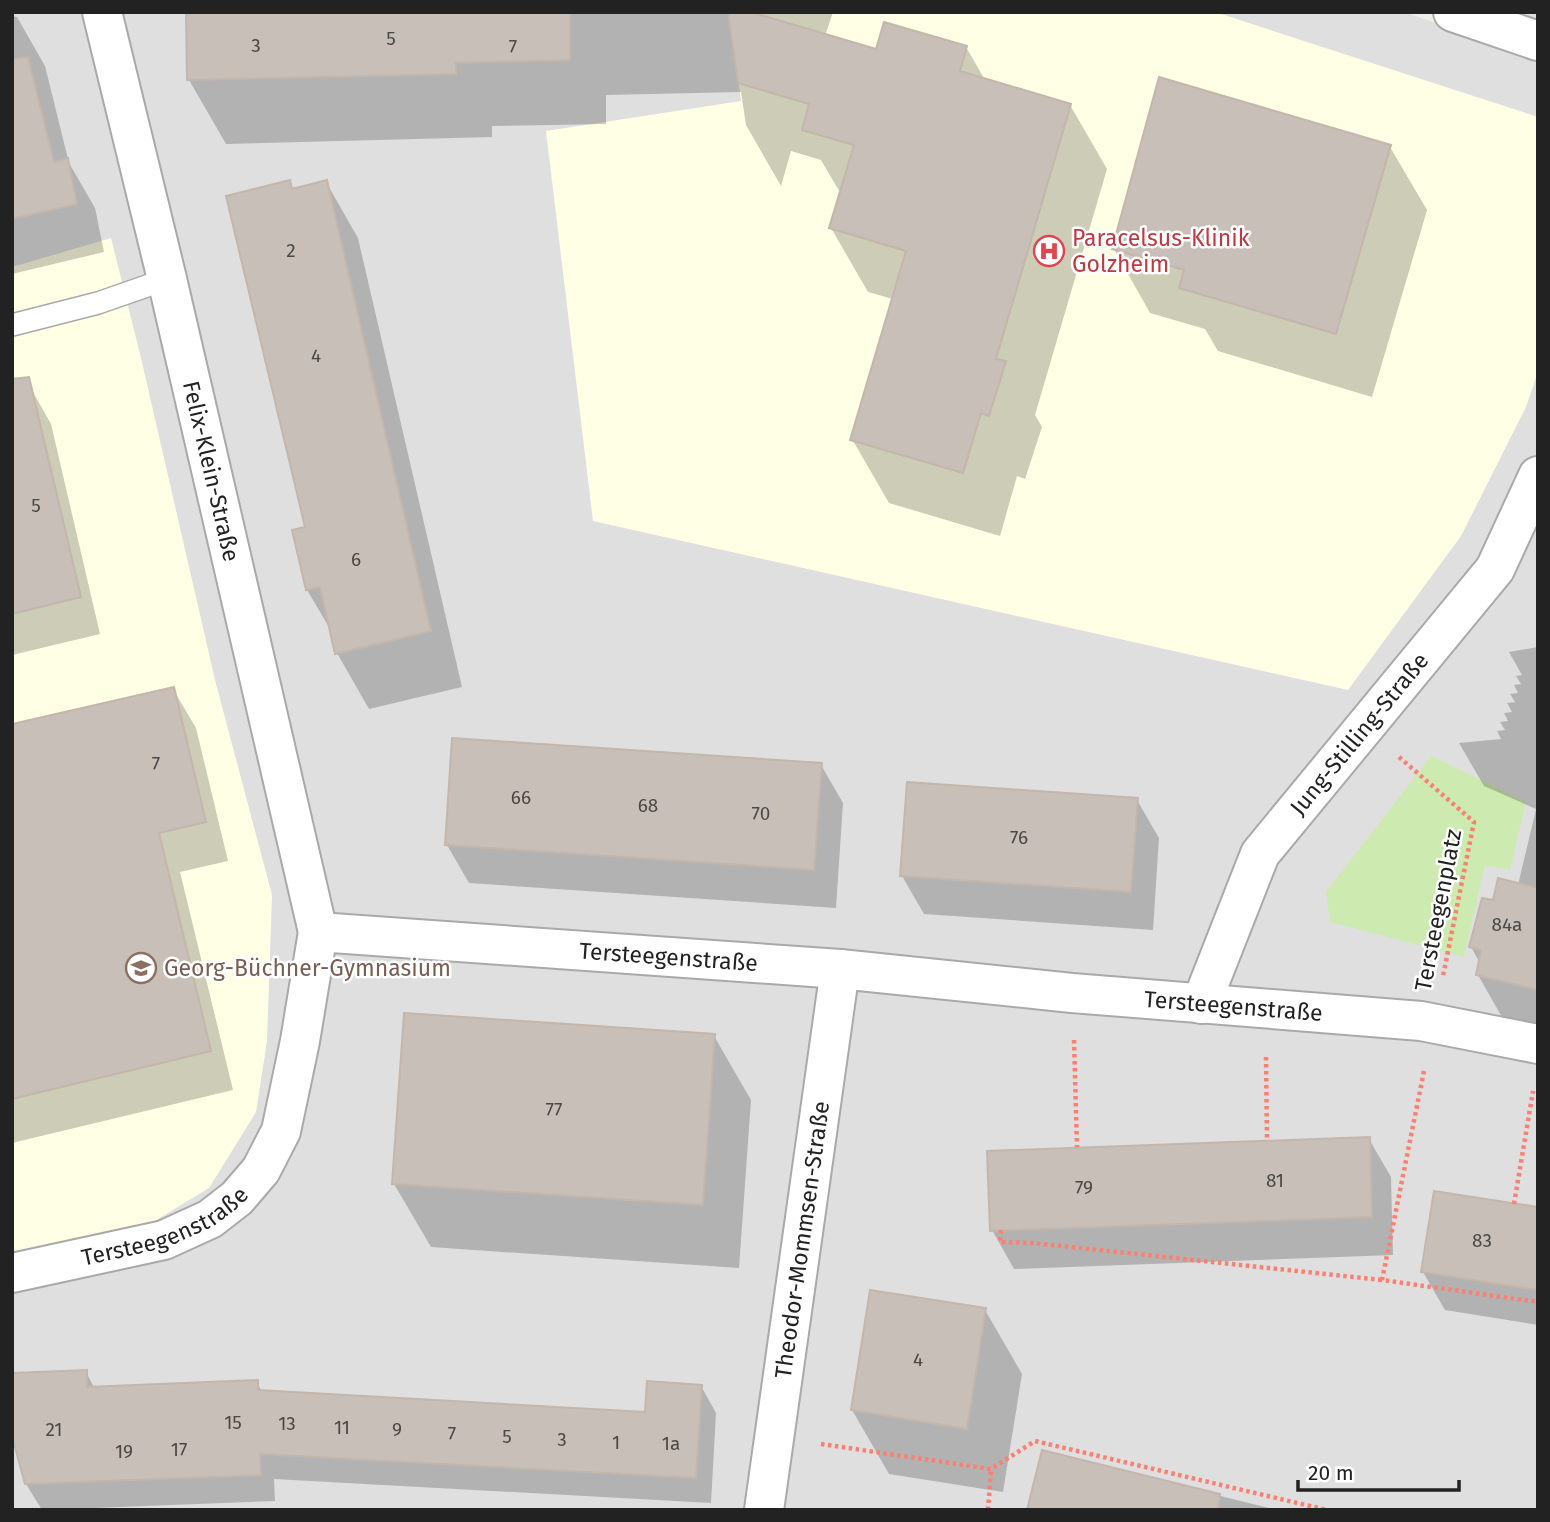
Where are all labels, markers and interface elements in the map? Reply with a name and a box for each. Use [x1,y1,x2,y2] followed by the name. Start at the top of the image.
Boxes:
[386,27,396,50] house number: 5
[251,34,261,57] house number: 3
[509,35,517,58] house number: 7
[1072,224,1250,278] place label: Paracelsus-Klinik Golzheim
[1032,234,1066,268] hospital icon: Paracelsus-Klinik Golzheim
[286,239,296,262] house number: 2
[311,344,321,367] house number: 4
[177,378,246,564] street label: Felix-Klein-Straße
[31,494,41,517] house number: 5
[351,548,361,571] house number: 6
[1284,647,1434,821] street label: Jung-Stilling-Straße
[152,752,160,775] house number: 7
[511,786,531,809] house number: 66
[638,794,658,817] house number: 68
[752,802,770,825] house number: 70
[1010,826,1028,849] house number: 76
[1409,827,1467,993] street label: Tersteegenplatz
[1492,913,1522,936] house number: 84a
[578,937,759,977] street label: Tersteegenstraße
[124,951,158,985] school or university icon: Georg-Büchner-Gymnasium
[164,954,451,982] place label: Georg-Büchner-Gymnasium
[1143,985,1324,1027] street label: Tersteegenstraße
[546,1098,562,1121] house number: 77
[769,1099,835,1380] street label: Theodor-Mommsen-Straße
[1266,1169,1284,1192] house number: 81
[1075,1176,1093,1199] house number: 79
[79,1181,254,1272] street label: Tersteegenstraße
[1472,1229,1492,1252] house number: 83
[913,1348,923,1371] house number: 4
[224,1411,242,1434] house number: 15
[278,1412,296,1435] house number: 13
[334,1416,350,1439] house number: 11
[45,1418,63,1441] house number: 21
[392,1418,402,1441] house number: 9
[448,1422,456,1445] house number: 7
[502,1425,512,1448] house number: 5
[557,1428,567,1451] house number: 3
[612,1431,620,1454] house number: 1
[662,1432,680,1455] house number: 1a
[171,1438,187,1461] house number: 17
[115,1440,133,1463] house number: 19
[1298,1448,1459,1492] scale bar
[1308,1460,1354,1486] text: 20 m

